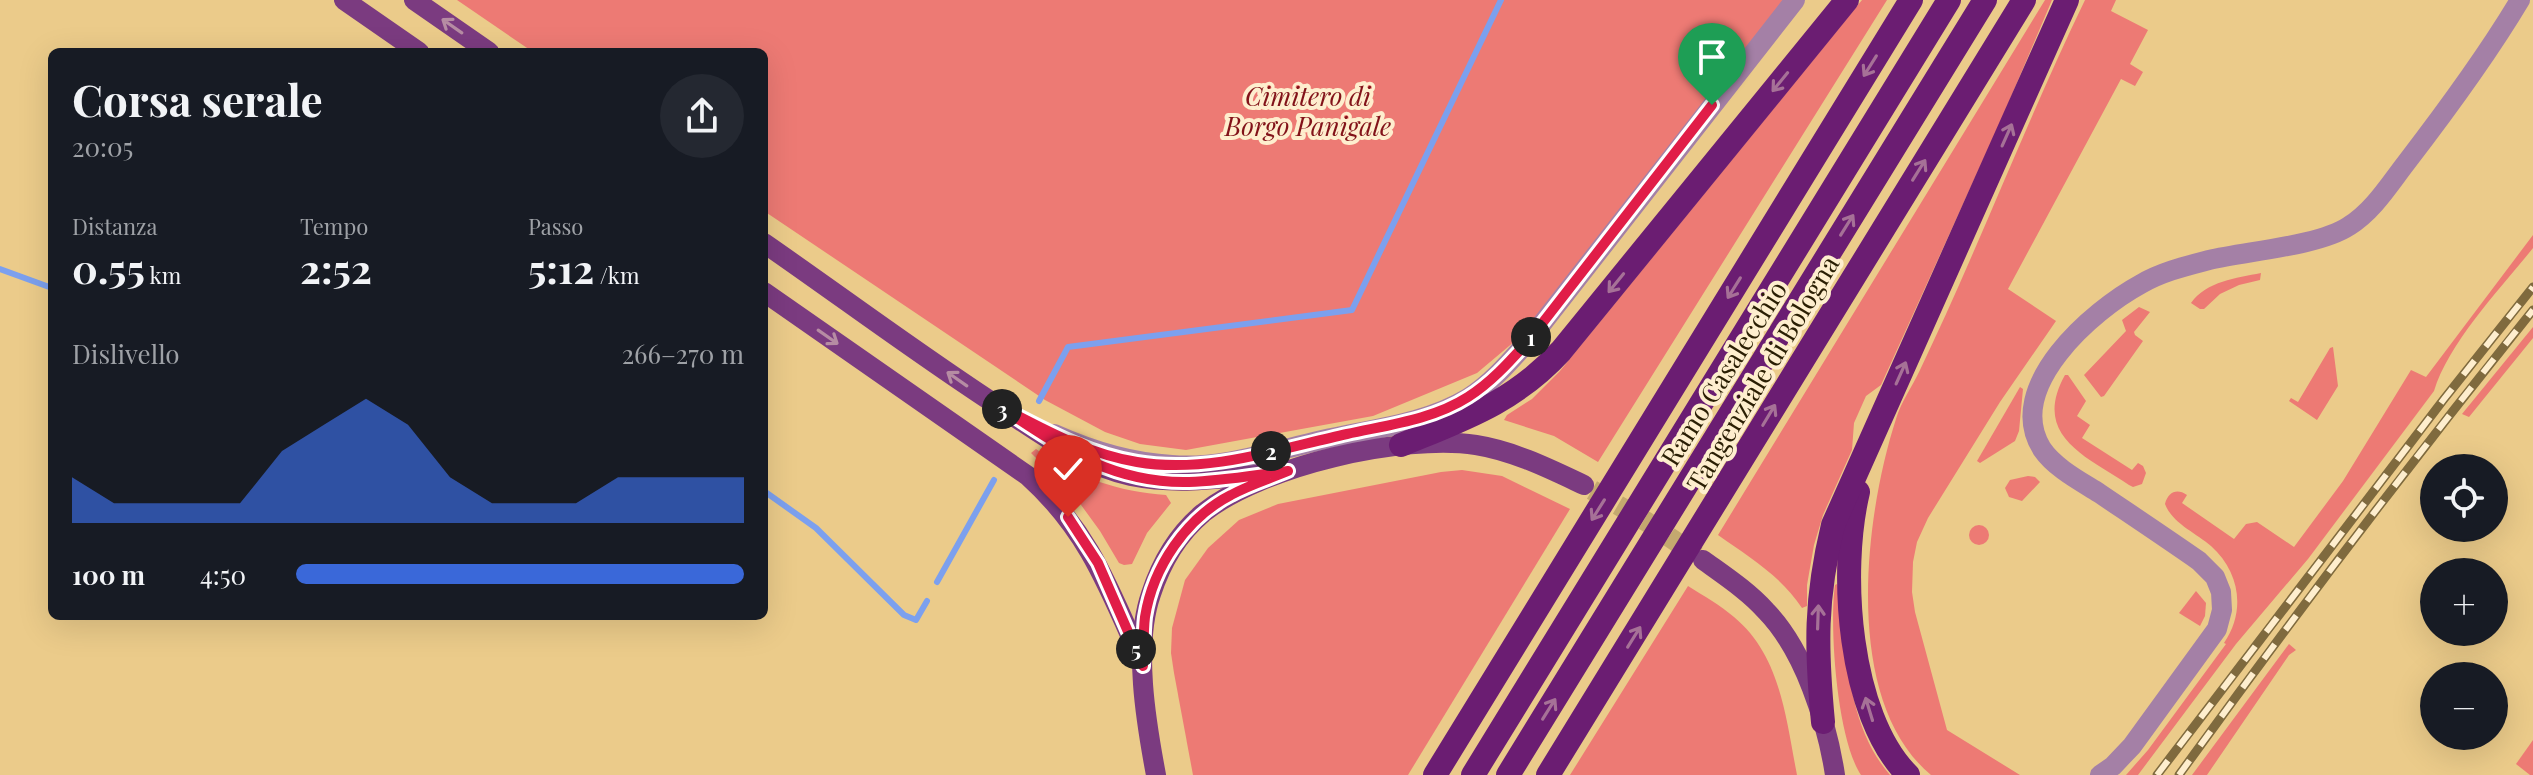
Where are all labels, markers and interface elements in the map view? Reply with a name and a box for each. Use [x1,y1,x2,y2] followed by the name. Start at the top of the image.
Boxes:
[441,18,463,34] one-way arrow
[1678,23,1746,105] pin
[1690,35,1734,79] icon: arrive
[1862,55,1878,77] one-way arrow
[72,69,323,128] text: Corsa serale
[1771,71,1789,92] one-way arrow
[660,74,744,158] button: share
[1224,78,1391,143] park label: Cimitero di Borgo Panigale
[2000,123,2015,148] one-way arrow
[72,129,133,164] text: 20:05
[1912,159,1928,182] one-way arrow
[72,211,158,241] text: Distanza
[300,211,368,241] text: Tempo
[528,211,583,241] text: Passo
[1839,214,1855,237] one-way arrow
[72,241,145,294] text: 0.55
[300,241,372,294] text: 2:52
[528,241,594,294] text: 5:12
[1678,249,1846,497] street label: Tangenziale di Bologna
[145,260,181,290] text: km
[594,260,640,290] text: /km
[1607,273,1625,293] one-way arrow
[1652,274,1794,472] street label: Ramo Casalecchio
[1726,276,1742,299] one-way arrow
[1511,317,1551,357] pin: 1
[1527,322,1535,352] text: 1
[816,329,838,345] one-way arrow
[72,336,180,371] text: Dislivello
[622,336,744,371] text: 266–270 m
[1894,361,1909,385] one-way arrow
[947,371,969,387] one-way arrow
[982,389,1022,429] pin: 3
[997,394,1007,424] text: 3
[1761,404,1777,427] one-way arrow
[1251,431,1291,471] pin: 2
[1034,435,1102,517] pin
[1265,436,1277,466] text: 2
[1046,447,1090,491] icon: check
[2420,454,2508,750] map controls
[2420,454,2508,542] button: locate
[1590,498,1606,521] one-way arrow
[72,557,145,592] text: 100 m
[200,557,246,592] text: 4:50
[2420,558,2508,646] button: +
[1810,604,1825,631] one-way arrow
[1625,627,1642,649] one-way arrow
[1116,629,1156,669] pin: 5
[1131,634,1141,664] text: 5
[2420,662,2508,750] button: −
[1861,696,1876,722] one-way arrow
[1541,698,1557,720] one-way arrow

